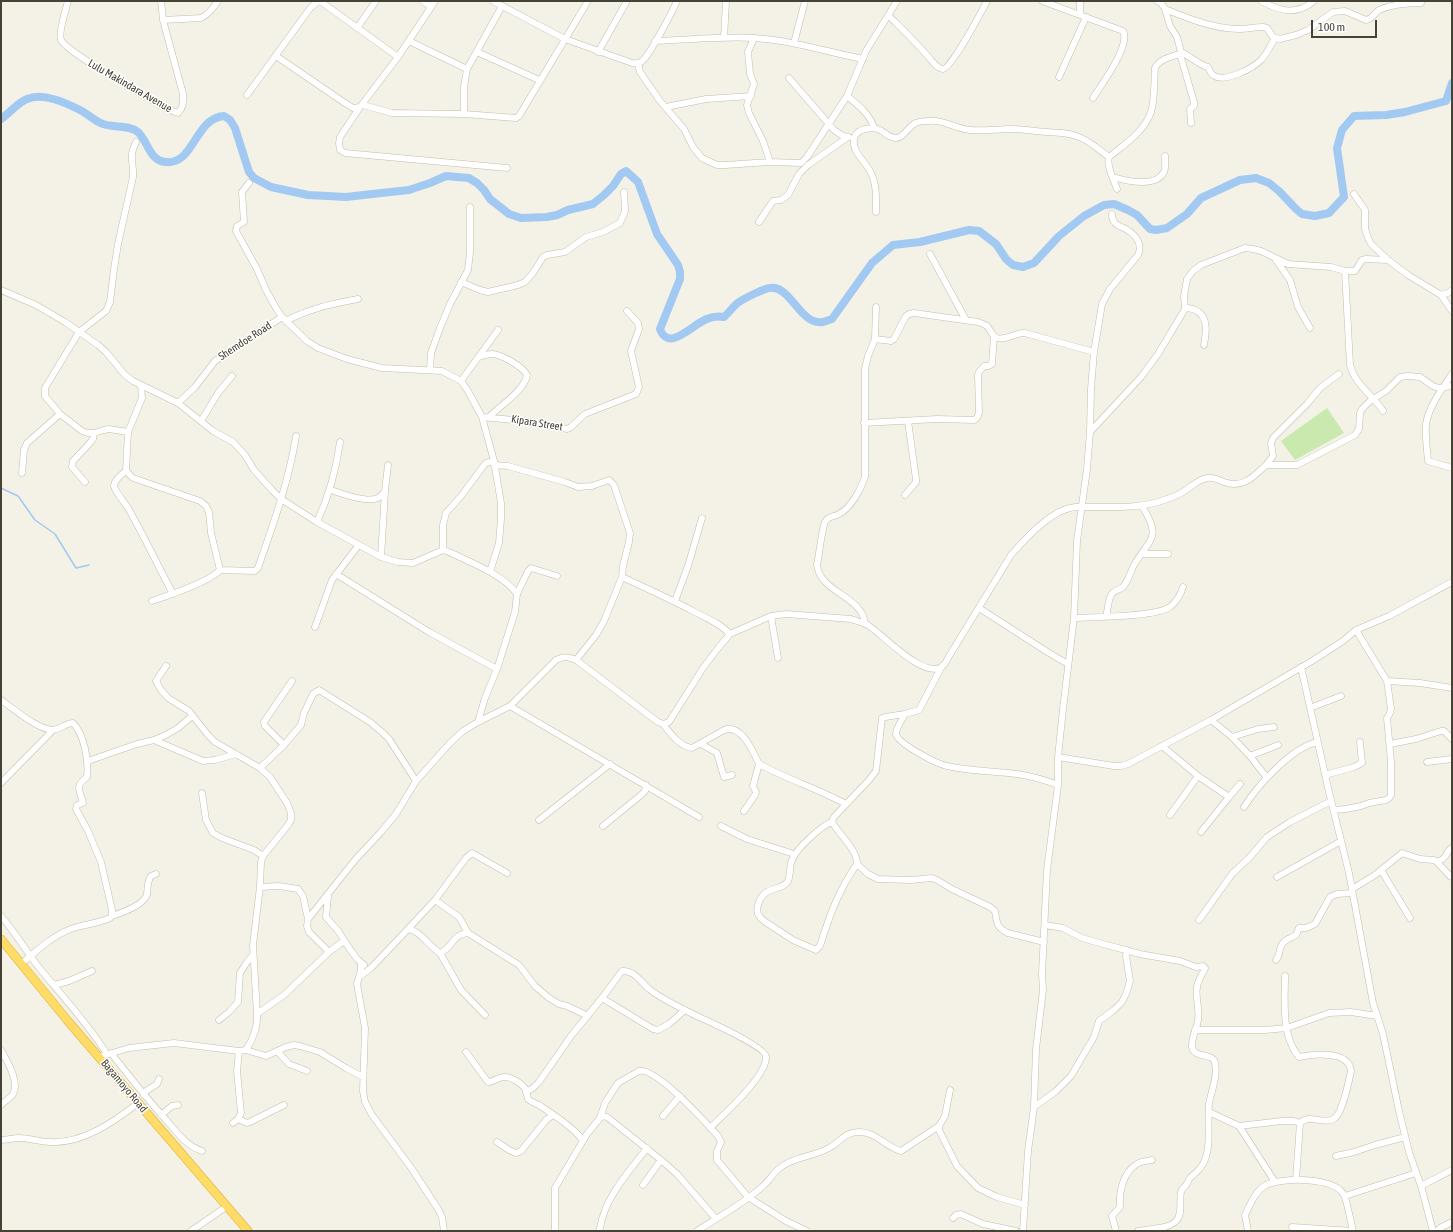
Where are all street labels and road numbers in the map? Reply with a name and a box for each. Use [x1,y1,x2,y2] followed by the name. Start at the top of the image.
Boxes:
[86,57,174,115] street label: Lulu Makindara Avenue
[216,319,274,363] street label: Shemdoe Road
[510,412,564,434] street label: Kipara Street
[98,1057,150,1115] street label: Bagamoyo Road

